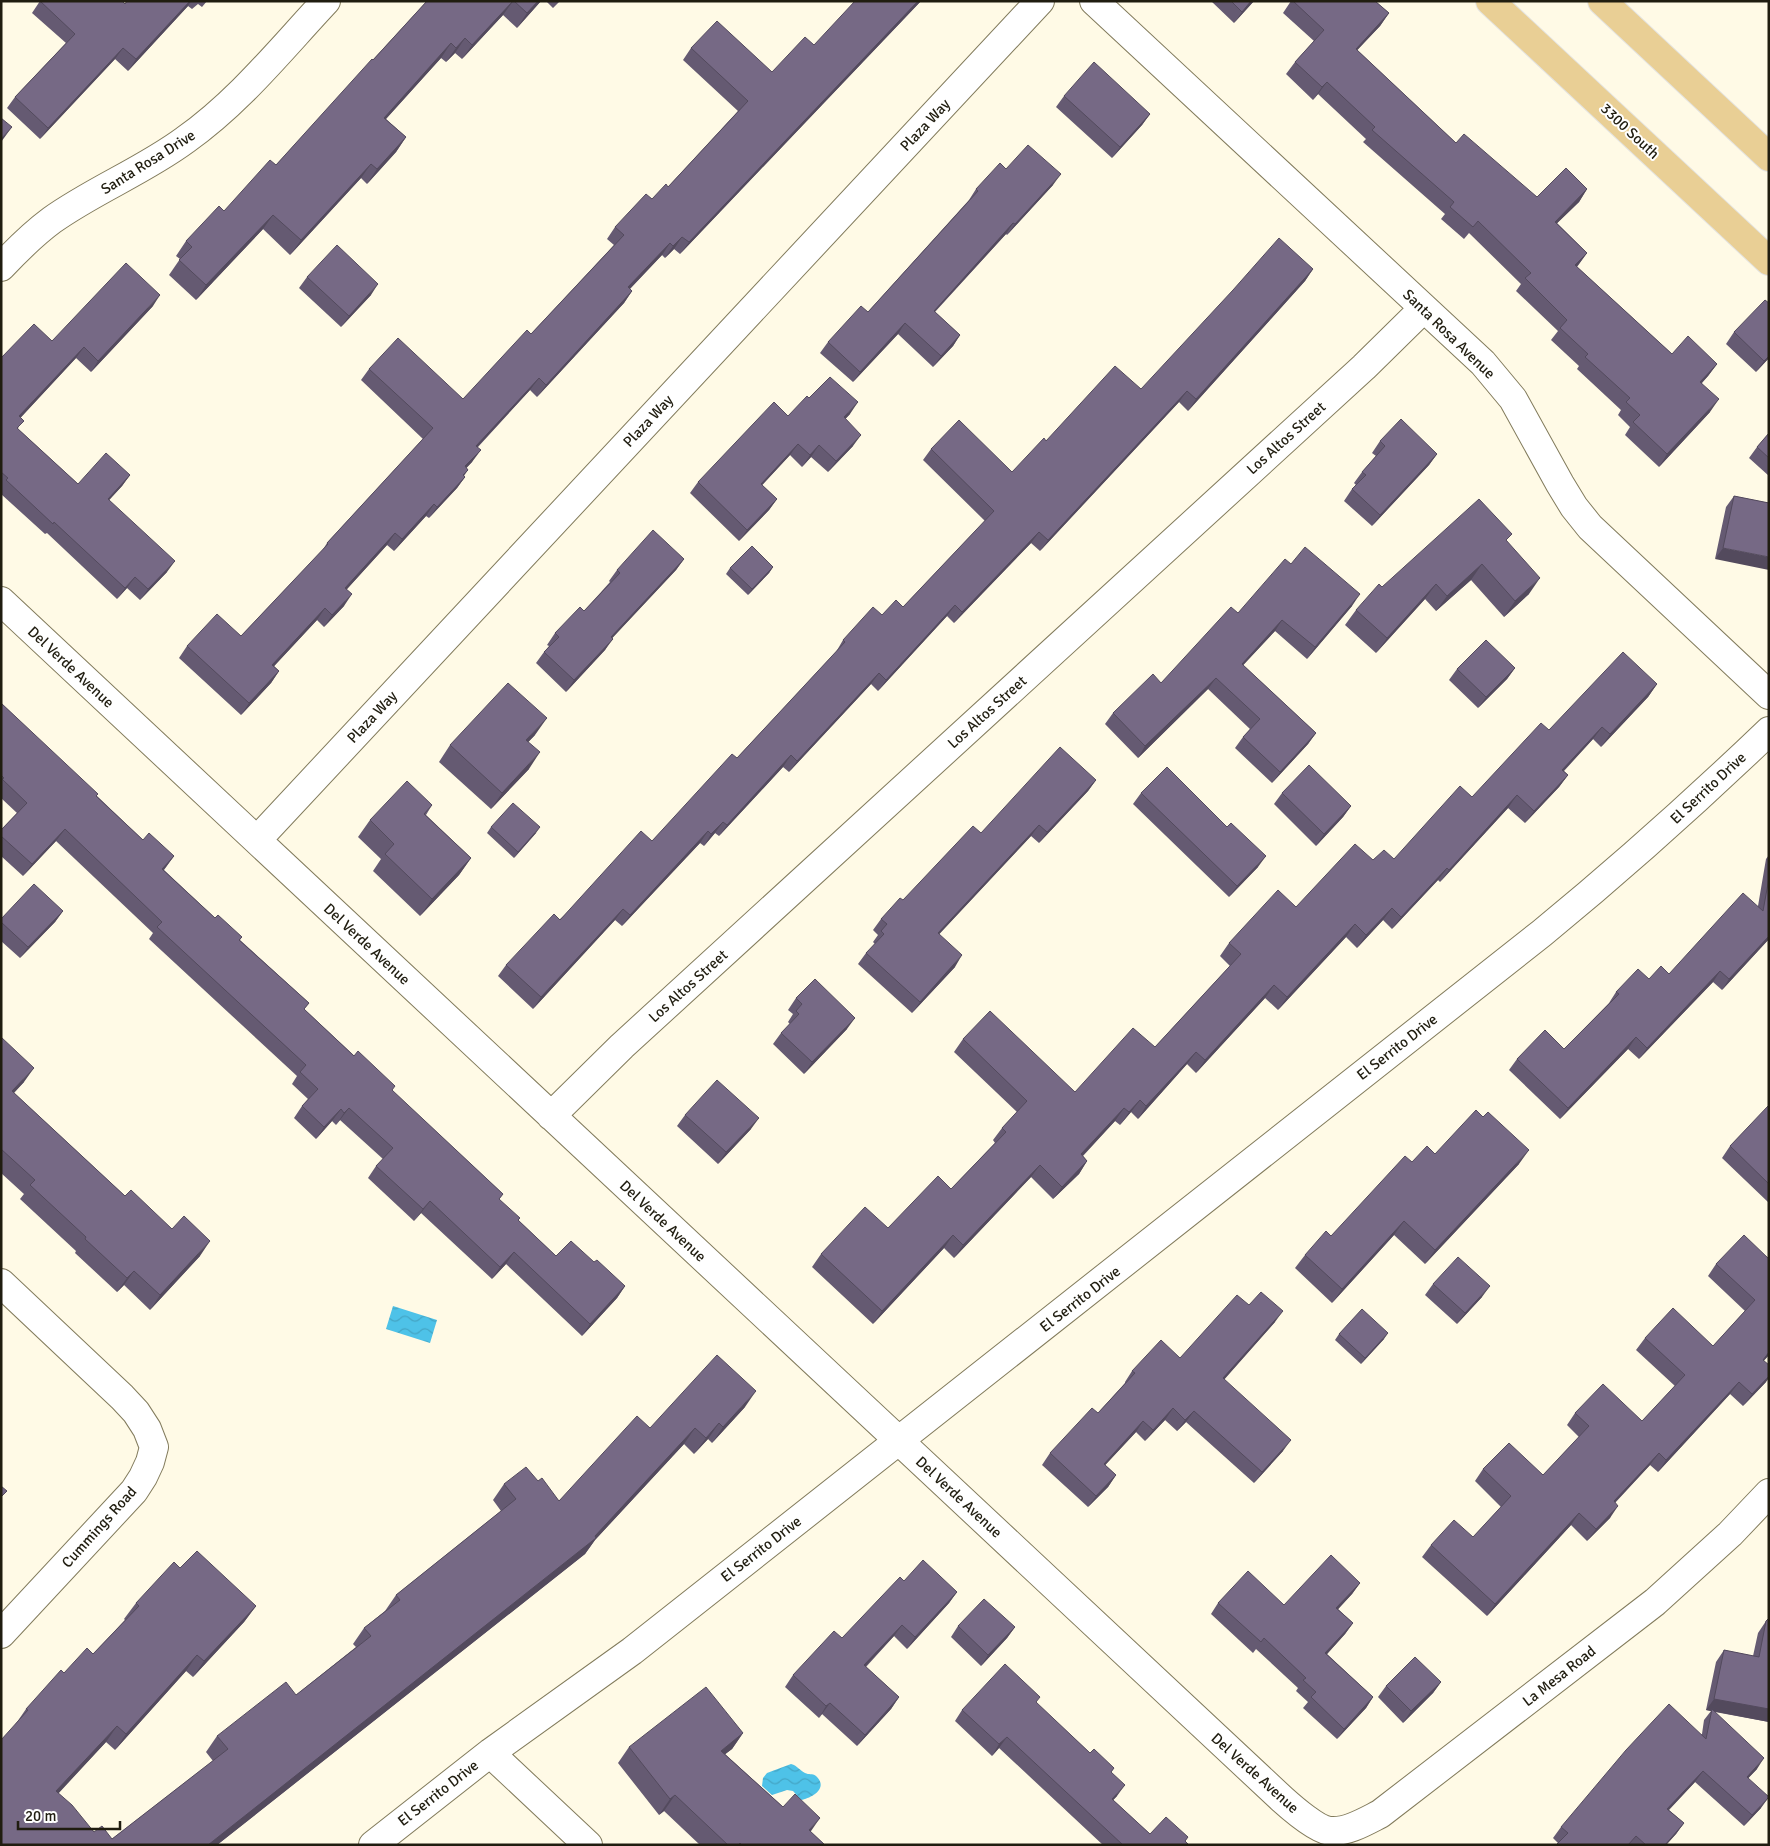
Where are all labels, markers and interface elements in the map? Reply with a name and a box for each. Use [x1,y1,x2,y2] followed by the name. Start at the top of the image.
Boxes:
[896,95,954,155] street label: Plaza Way
[1597,99,1663,163] street label: 3300 South
[97,126,199,198] street label: Santa Rosa Drive
[1399,285,1499,383] street label: Santa Rosa Avenue
[619,391,677,451] street label: Plaza Way
[1243,398,1329,478] street label: Los Altos Street
[24,622,118,712] street label: Del Verde Avenue
[944,672,1030,752] street label: Los Altos Street
[343,687,401,747] street label: Plaza Way
[1666,748,1750,828] street label: El Serrito Drive
[320,899,414,989] street label: Del Verde Avenue
[645,946,731,1026] street label: Los Altos Street
[1353,1010,1441,1084] street label: El Serrito Drive
[616,1176,710,1266] street label: Del Verde Avenue
[1036,1262,1124,1336] street label: El Serrito Drive
[912,1452,1006,1542] street label: Del Verde Avenue
[58,1483,140,1571] street label: Cummings Road
[717,1512,805,1586] street label: El Serrito Drive
[1519,1642,1599,1710] street label: La Mesa Road
[1208,1729,1302,1817] street label: Del Verde Avenue
[394,1756,482,1830] street label: El Serrito Drive
[18,1798,120,1830] scale bar
[25,1807,56,1825] text: 20 m

